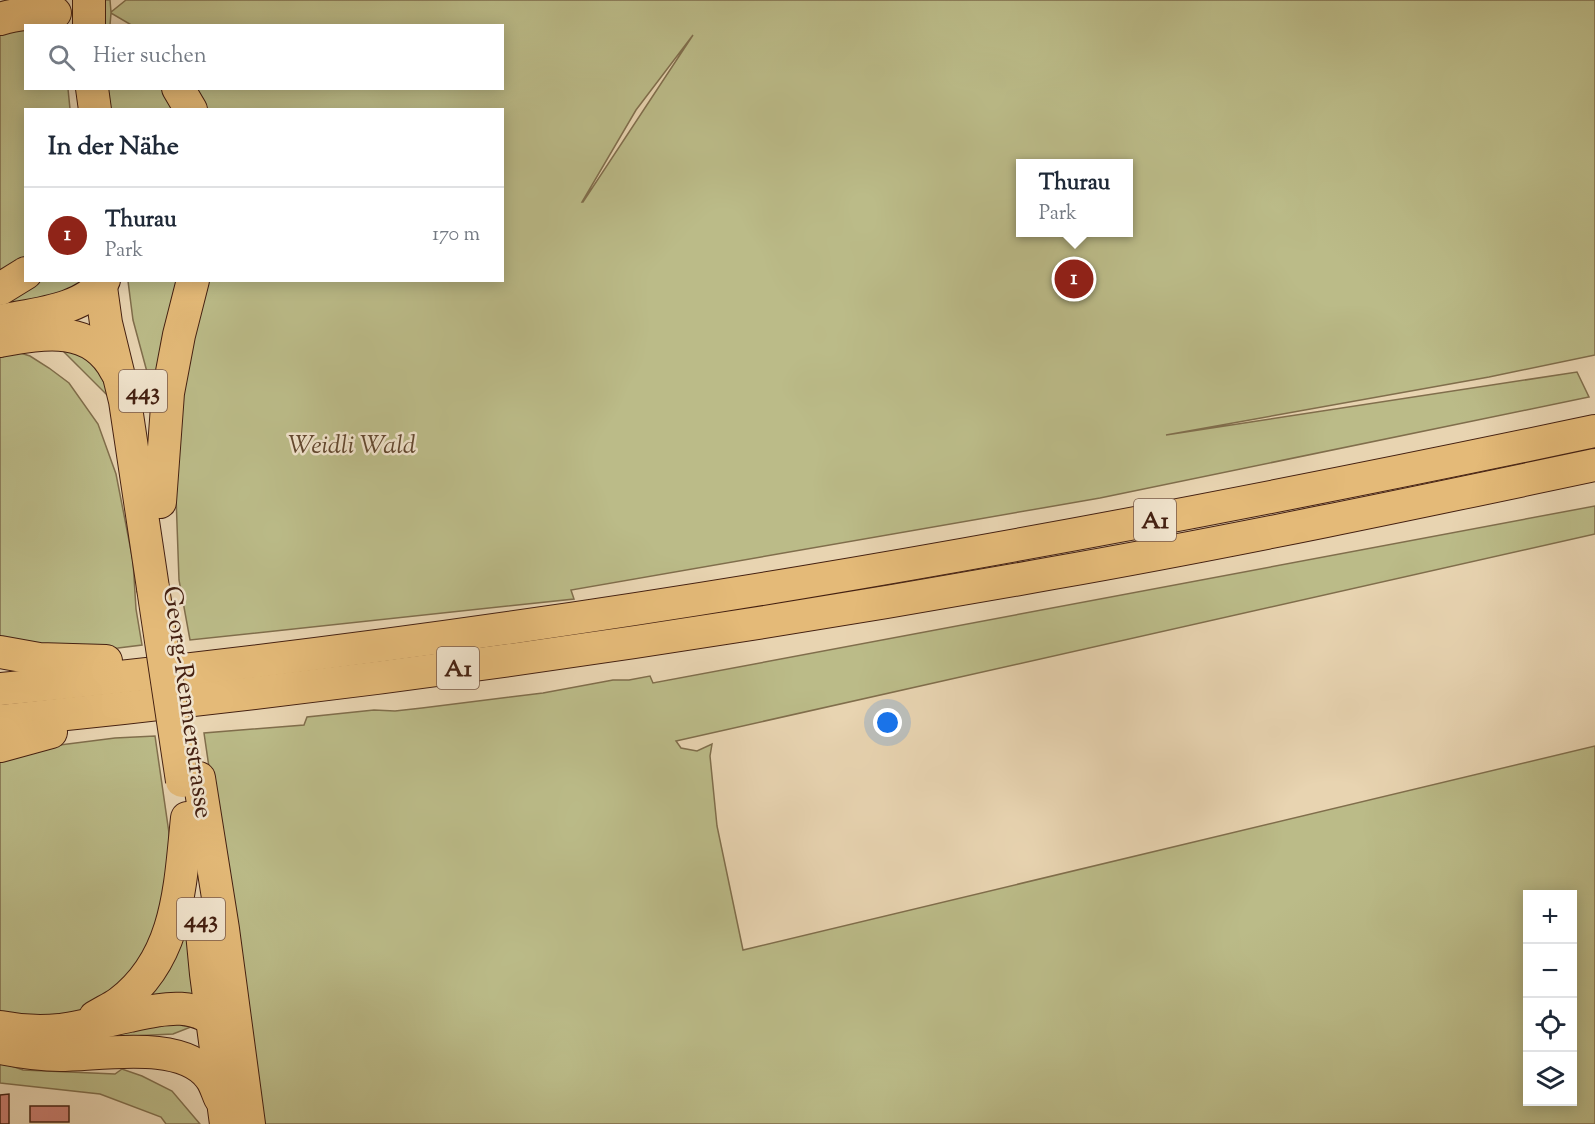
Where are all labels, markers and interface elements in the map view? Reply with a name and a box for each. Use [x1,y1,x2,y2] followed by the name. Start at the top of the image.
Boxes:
[24,24,504,90] search box
[45,41,78,74] icon: search
[93,41,207,73] text: Hier suchen
[48,129,179,166] text: In der Nähe
[1016,159,1133,237] popup
[1039,168,1110,200] text: Thurau
[1039,200,1077,229] text: Park
[105,205,177,237] text: Thurau
[64,221,71,250] text: 1
[432,221,480,250] text: 170 m
[105,237,143,266] text: Park
[1054,256,1094,302] pin: 1
[119,370,167,412] road number: 443
[288,428,416,465] park label: Weidli Wald
[1134,499,1176,541] road number: A1
[152,584,221,821] street label: Georg-Rennerstrasse
[437,647,479,689] road number: A1
[873,708,902,737] your location
[1523,890,1577,1106] map controls
[1523,890,1577,944] button: +
[177,898,225,940] road number: 443
[1523,944,1577,998] button: −
[1523,998,1577,1052] button: locate
[1523,1052,1577,1106] button: layers

